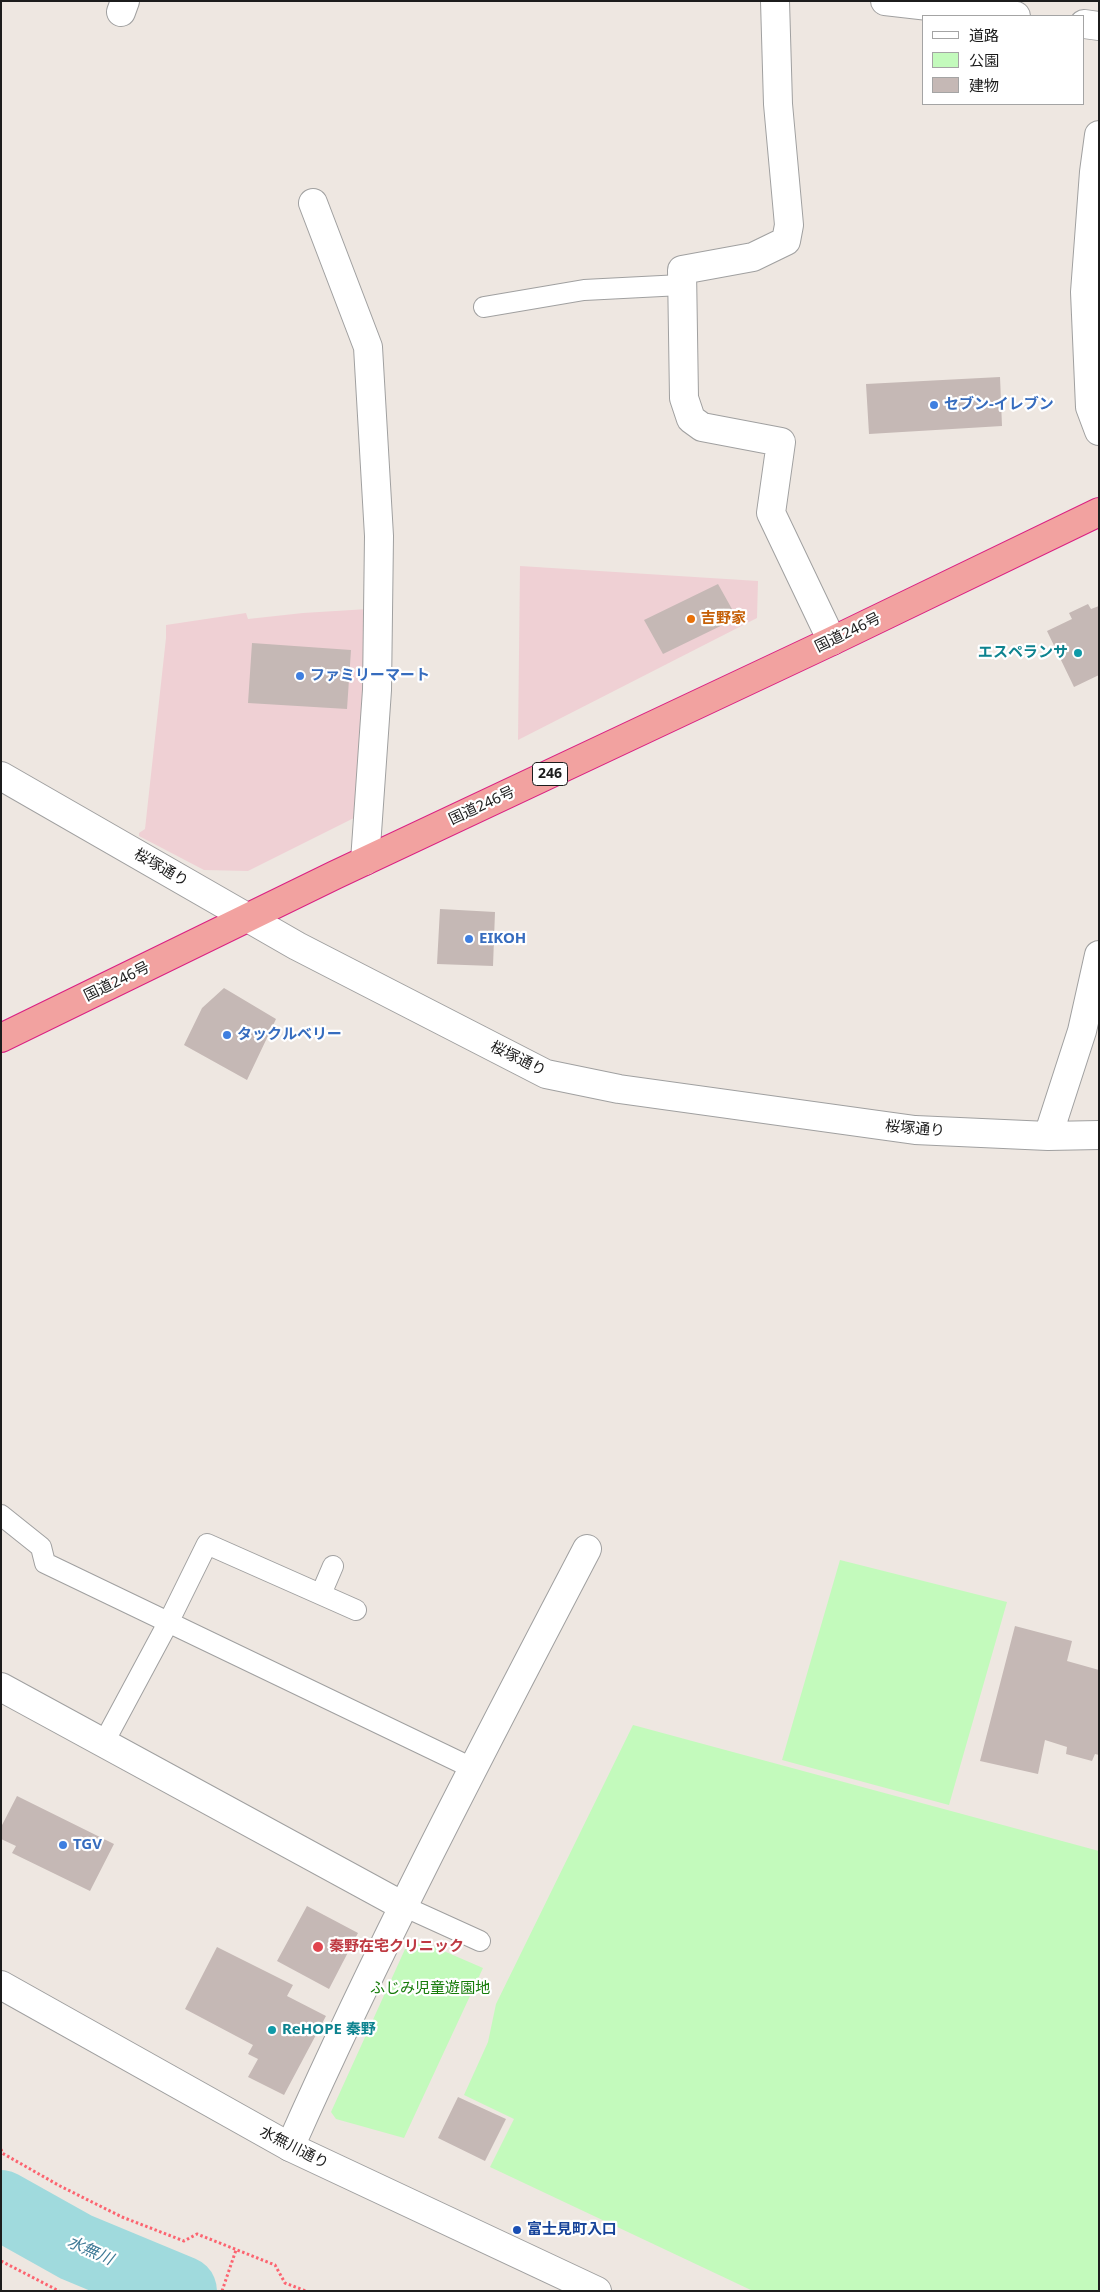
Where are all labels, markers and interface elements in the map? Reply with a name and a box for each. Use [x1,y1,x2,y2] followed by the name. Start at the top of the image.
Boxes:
[922,15,1085,105] legend
[969,25,999,45] text: 道路
[969,50,999,70] text: 公園
[969,75,999,95] text: 建物
[944,396,1054,414] place label: セブン-イレブン
[928,399,940,411] marker: セブン-イレブン
[812,609,884,657] street label: 国道246号
[701,610,746,628] place label: 吉野家
[685,613,697,625] marker: 吉野家
[978,644,1068,662] place label: エスペランサ
[1072,647,1084,659] marker: エスペランサ
[310,667,430,685] place label: ファミリーマート
[294,670,306,682] marker: ファミリーマート
[532,762,568,786] road number: 246
[446,783,518,829] street label: 国道246号
[131,845,191,891] street label: 桜塚通り
[479,930,526,948] place label: EIKOH
[463,933,475,945] marker: EIKOH
[81,958,153,1006] street label: 国道246号
[237,1026,342,1044] place label: タックルベリー
[221,1029,233,1041] marker: タックルベリー
[487,1038,549,1080] street label: 桜塚通り
[884,1117,946,1141] street label: 桜塚通り
[73,1836,102,1854] place label: TGV
[57,1839,69,1851] marker: TGV
[329,1938,464,1956] place label: 秦野在宅クリニック
[311,1940,325,1954] marker: 秦野在宅クリニック
[370,1980,490,1998] park label: ふじみ児童遊園地
[282,2021,376,2039] place label: ReHOPE 秦野
[266,2024,278,2036] marker: ReHOPE 秦野
[257,2123,331,2173] street label: 水無川通り
[527,2221,617,2239] place label: 富士見町入口
[511,2224,523,2236] marker: 富士見町入口
[64,2232,116,2270] water label: 水無川

